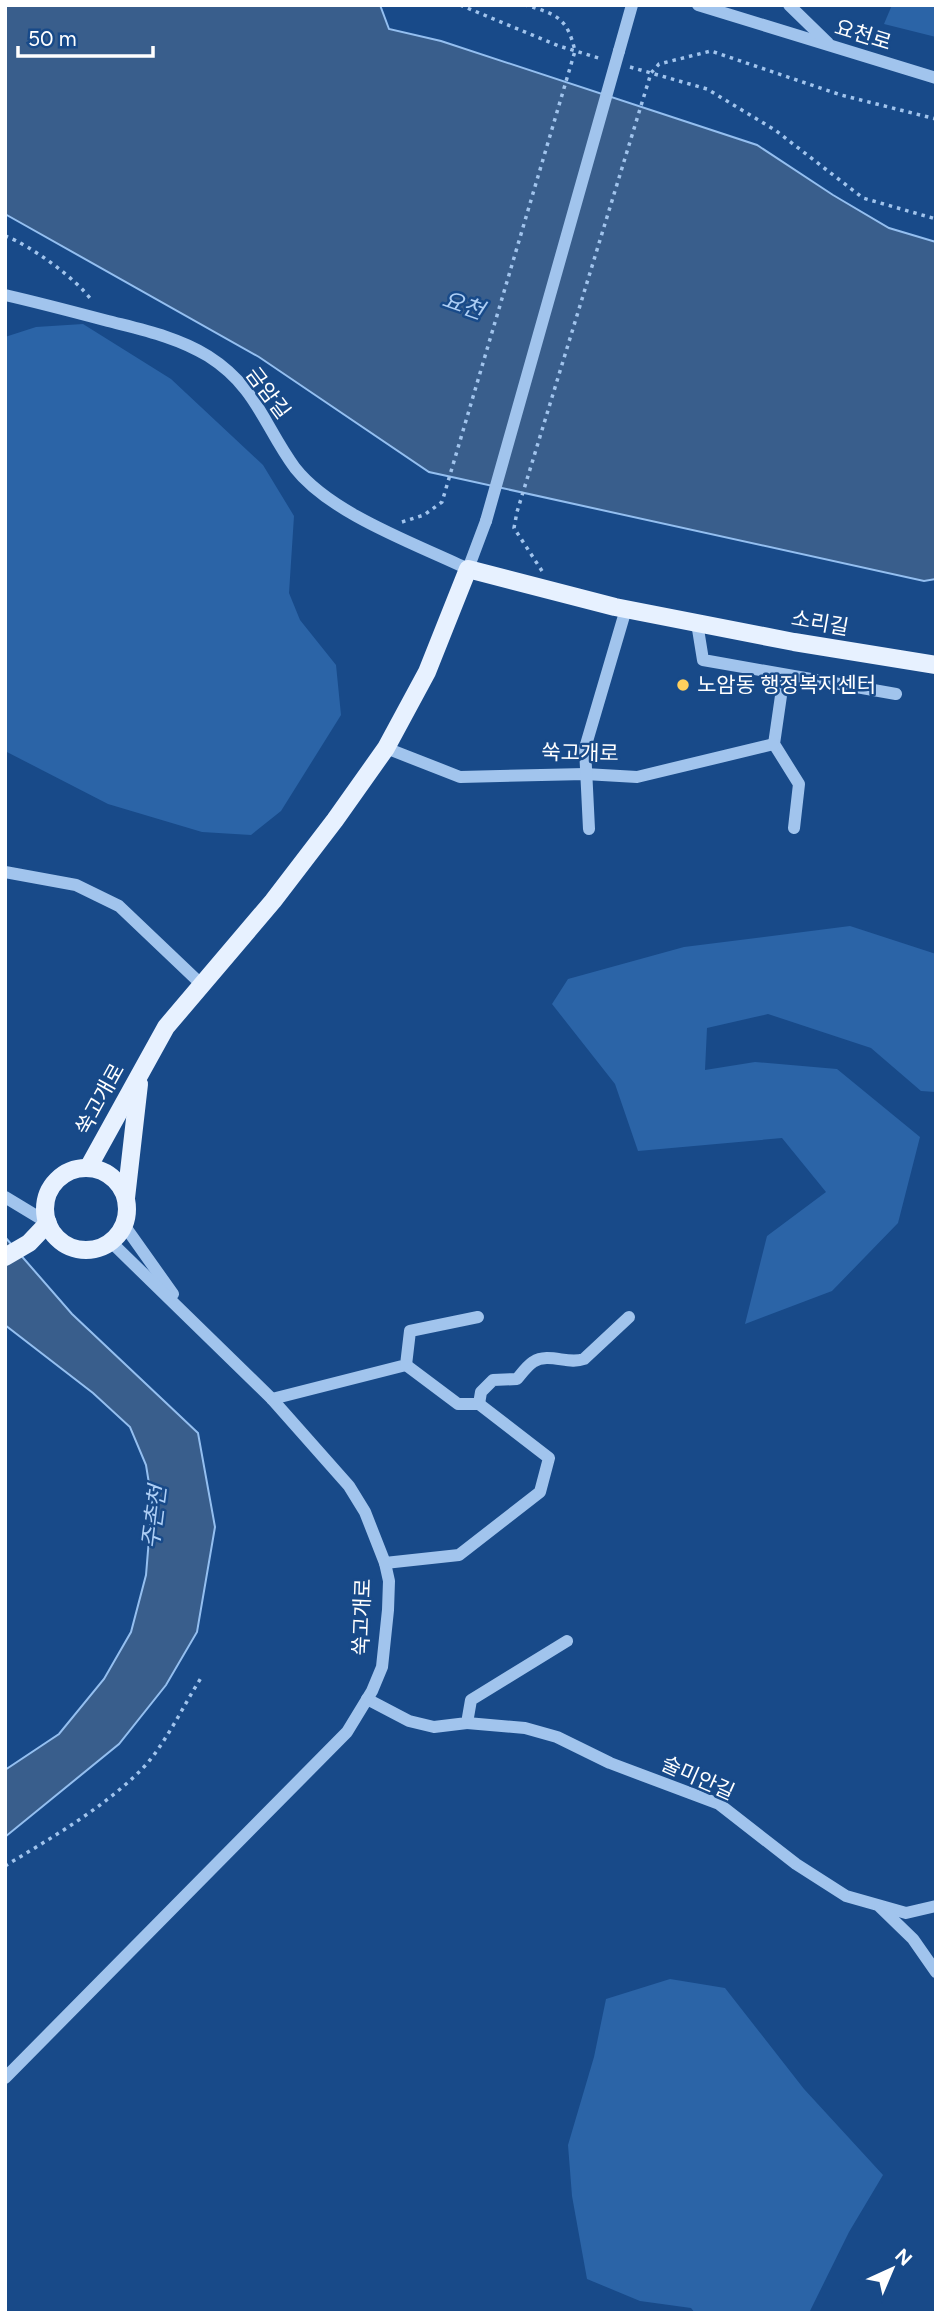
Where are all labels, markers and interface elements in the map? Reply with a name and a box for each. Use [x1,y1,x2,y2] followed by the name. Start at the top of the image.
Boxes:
[18,14,152,58] scale bar
[832,14,895,55] street label: 요천로
[28,26,77,51] text: 50 m
[438,285,490,326] water label: 요천
[241,362,296,423] street label: 금암길
[789,605,851,640] street label: 소리길
[697,672,876,697] place label: 노암동 행정복지센터
[675,677,691,693] marker: 노암동 행정복지센터
[541,739,619,766] street label: 쑥고개로
[70,1059,129,1139] street label: 쑥고개로
[136,1481,172,1550] water label: 주촌천
[348,1578,375,1656] street label: 쑥고개로
[658,1750,739,1805] street label: 술미안길
[857,2234,927,2304] north arrow
[890,2244,917,2271] text: N

